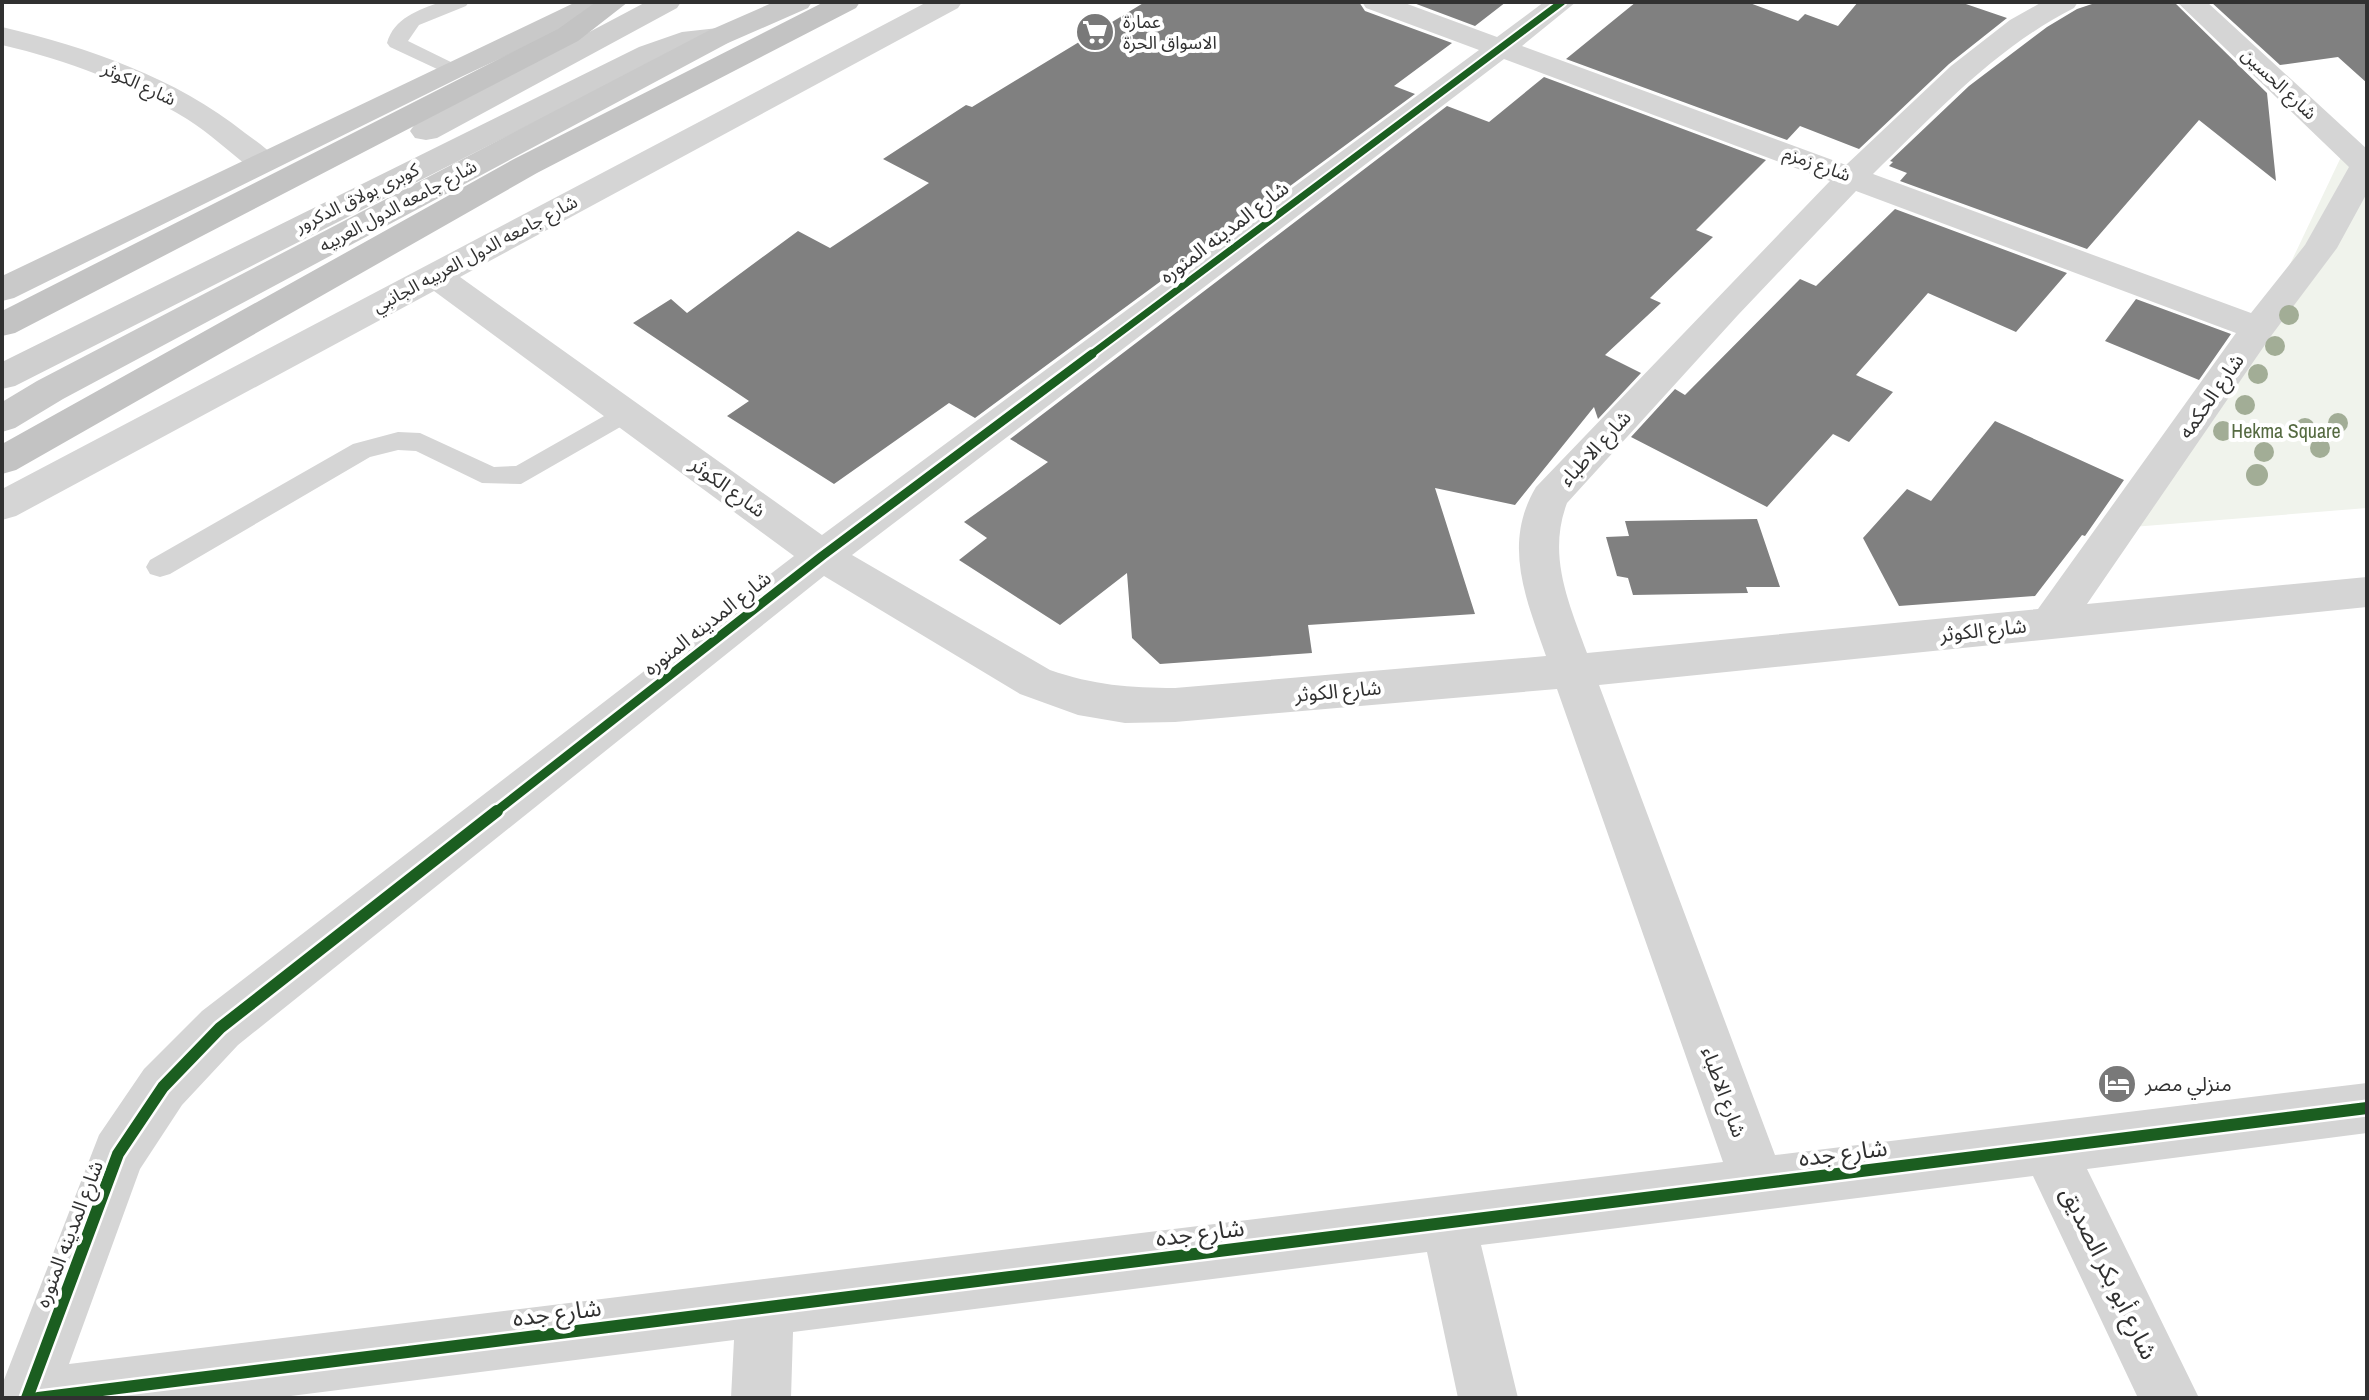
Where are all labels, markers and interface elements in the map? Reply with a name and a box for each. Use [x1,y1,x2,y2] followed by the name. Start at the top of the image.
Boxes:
[1123,9,1217,55] place label: عمارة الاسواق الحرة
[1074,11,1116,53] supermarket icon: عمارة الاسواق الحرة
[2235,42,2323,127] street label: شارع الحسين
[97,55,180,113] street label: شارع الكوثر
[1779,140,1854,189] street label: شارع زمزم
[315,153,482,259] street label: شارع جامعه الدول العربيه
[290,156,424,239] street label: كوبرى بولاق الدكرور
[1154,174,1295,291] street label: شارع المدينه المنوره
[368,189,583,320] street label: شارع جامعه الدول العربيه الجانبي
[2172,348,2251,445] street label: شارع الحكمه
[1553,404,1638,493] street label: شارع الاطباء
[2231,417,2341,444] park label: Hekma Square
[683,450,771,525] street label: شارع الكوثر
[637,564,777,683] street label: شارع المدينه المنوره
[1937,612,2028,650] street label: شارع الكوثر
[1292,673,1383,710] street label: شارع الكوثر
[1694,1043,1753,1141] street label: شارع الاطباء
[2096,1063,2138,1105] hotel icon: منزلي مصر
[2144,1070,2232,1100] place label: منزلي مصر
[1797,1131,1889,1175] street label: شارع جده
[28,1156,111,1312] street label: شارع المدينه المنوره
[2052,1181,2166,1365] street label: شارع أبو بكر الصديق
[1154,1211,1246,1255] street label: شارع جده
[511,1291,603,1335] street label: شارع جده

